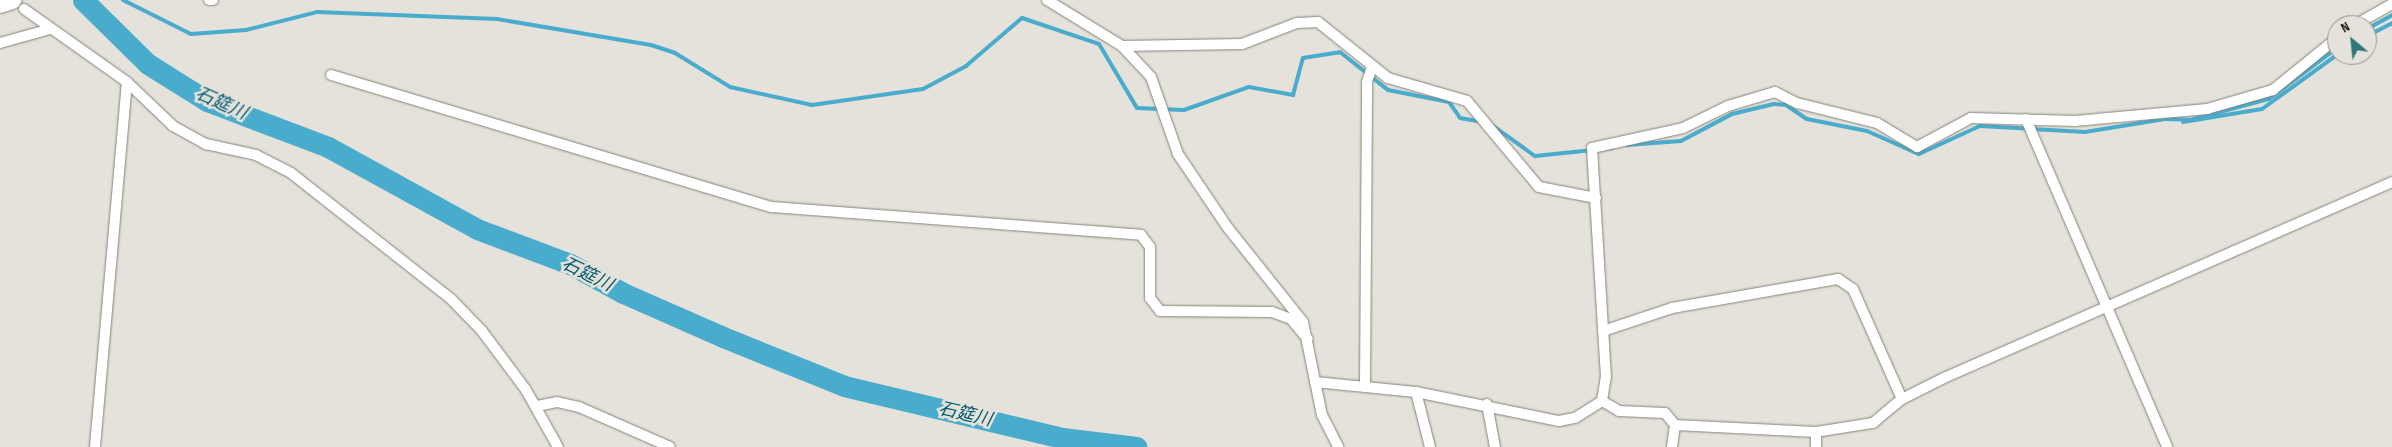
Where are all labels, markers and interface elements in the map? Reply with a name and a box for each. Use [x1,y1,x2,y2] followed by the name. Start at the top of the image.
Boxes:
[2327,15,2377,65] north arrow
[2338,18,2352,36] text: N
[192,83,250,125] water label: 石筵川
[558,253,616,297] water label: 石筵川
[936,398,994,432] water label: 石筵川

